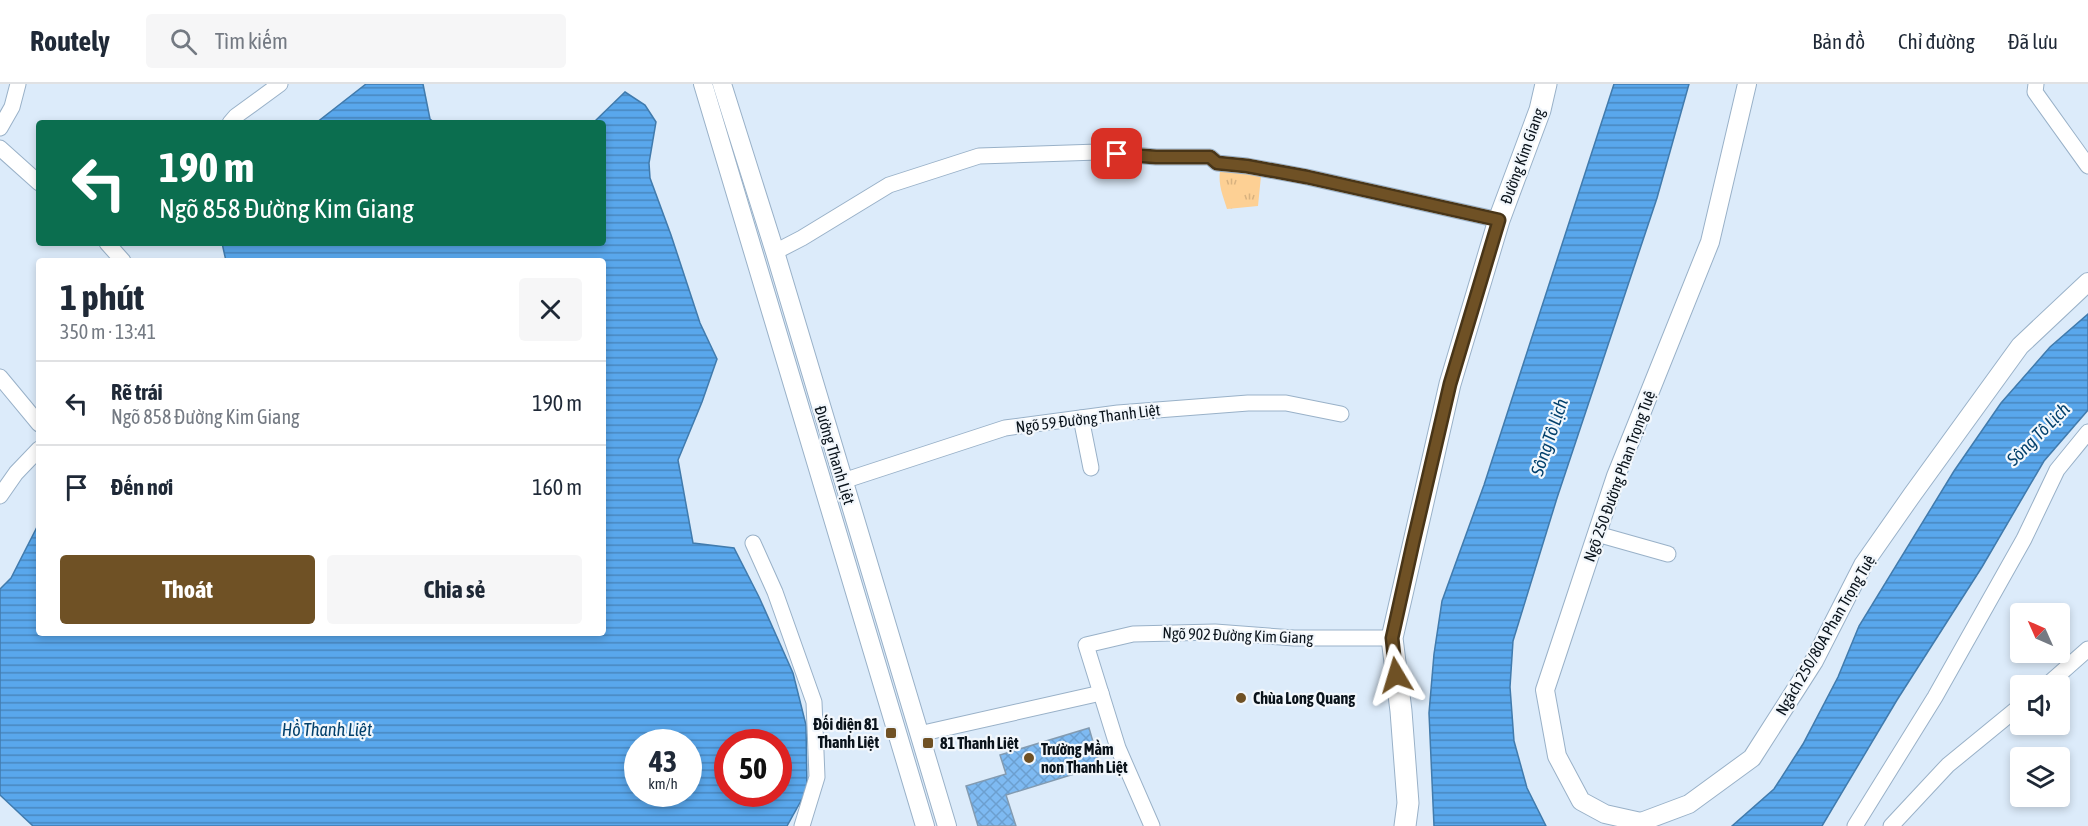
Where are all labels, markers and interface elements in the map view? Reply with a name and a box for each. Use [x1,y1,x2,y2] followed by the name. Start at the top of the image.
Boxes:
[146,14,566,68] search box
[30,25,110,57] text: Routely
[167,25,200,58] icon: search
[215,28,288,54] text: Tìm kiếm
[1812,29,1865,53] text: Bản đồ
[1898,29,1975,53] text: Chỉ đường
[2008,29,2058,53] text: Đã lưu
[1496,106,1549,207] street label: Đường Kim Giang
[1091,128,1142,179] pin
[1100,137,1133,170] icon: arrive
[159,143,254,191] text: 190 m
[60,144,138,222] icon: left
[159,193,414,224] text: Ngõ 858 Đường Kim Giang
[60,276,144,318] text: 1 phút
[519,278,582,341] button: close
[60,320,156,343] text: 350 m · 13:41
[111,379,163,405] text: Rẽ trái
[60,387,93,420] icon: left
[1580,388,1659,564] street label: Ngõ 250 Đường Phan Trọng Tuệ
[532,390,582,416] text: 190 m
[1526,396,1572,479] water label: Sông Tô Lịch
[2002,398,2074,470] water label: Sông Tô Lịch
[1015,400,1162,437] street label: Ngõ 59 Đường Thanh Liệt
[810,403,859,507] street label: Đường Thanh Liệt
[111,405,300,428] text: Ngõ 858 Đường Kim Giang
[60,471,93,504] icon: arrive
[111,474,173,500] text: Đến nơi
[532,474,582,500] text: 160 m
[1772,552,1879,719] street label: Ngách 250/80A Phan Trọng Tuệ
[60,555,315,624] button: Thoát
[327,555,582,624] button: Chia sẻ
[2010,603,2070,663] north arrow
[2010,603,2070,807] map controls
[1162,623,1314,648] street label: Ngõ 902 Đường Kim Giang
[1364,643,1428,707] position arrow
[2010,675,2070,735] button: sound
[1253,689,1355,707] place label: Chùa Long Quang
[1234,691,1248,705] marker: Chùa Long Quang
[813,714,879,751] place label: Đối diện 81 Thanh Liệt
[282,719,373,740] water label: Hồ Thanh Liệt
[884,726,898,740] marker: Đối diện 81 Thanh Liệt
[714,729,792,807] speed limit sign: 50
[940,734,1019,752] place label: 81 Thanh Liệt
[921,736,935,750] marker: 81 Thanh Liệt
[1041,739,1128,776] place label: Trường Mầm non Thanh Liệt
[649,744,677,778] text: 43
[2010,747,2070,807] button: layers
[1022,751,1036,765] marker: Trường Mầm non Thanh Liệt
[648,775,678,792] text: km/h

